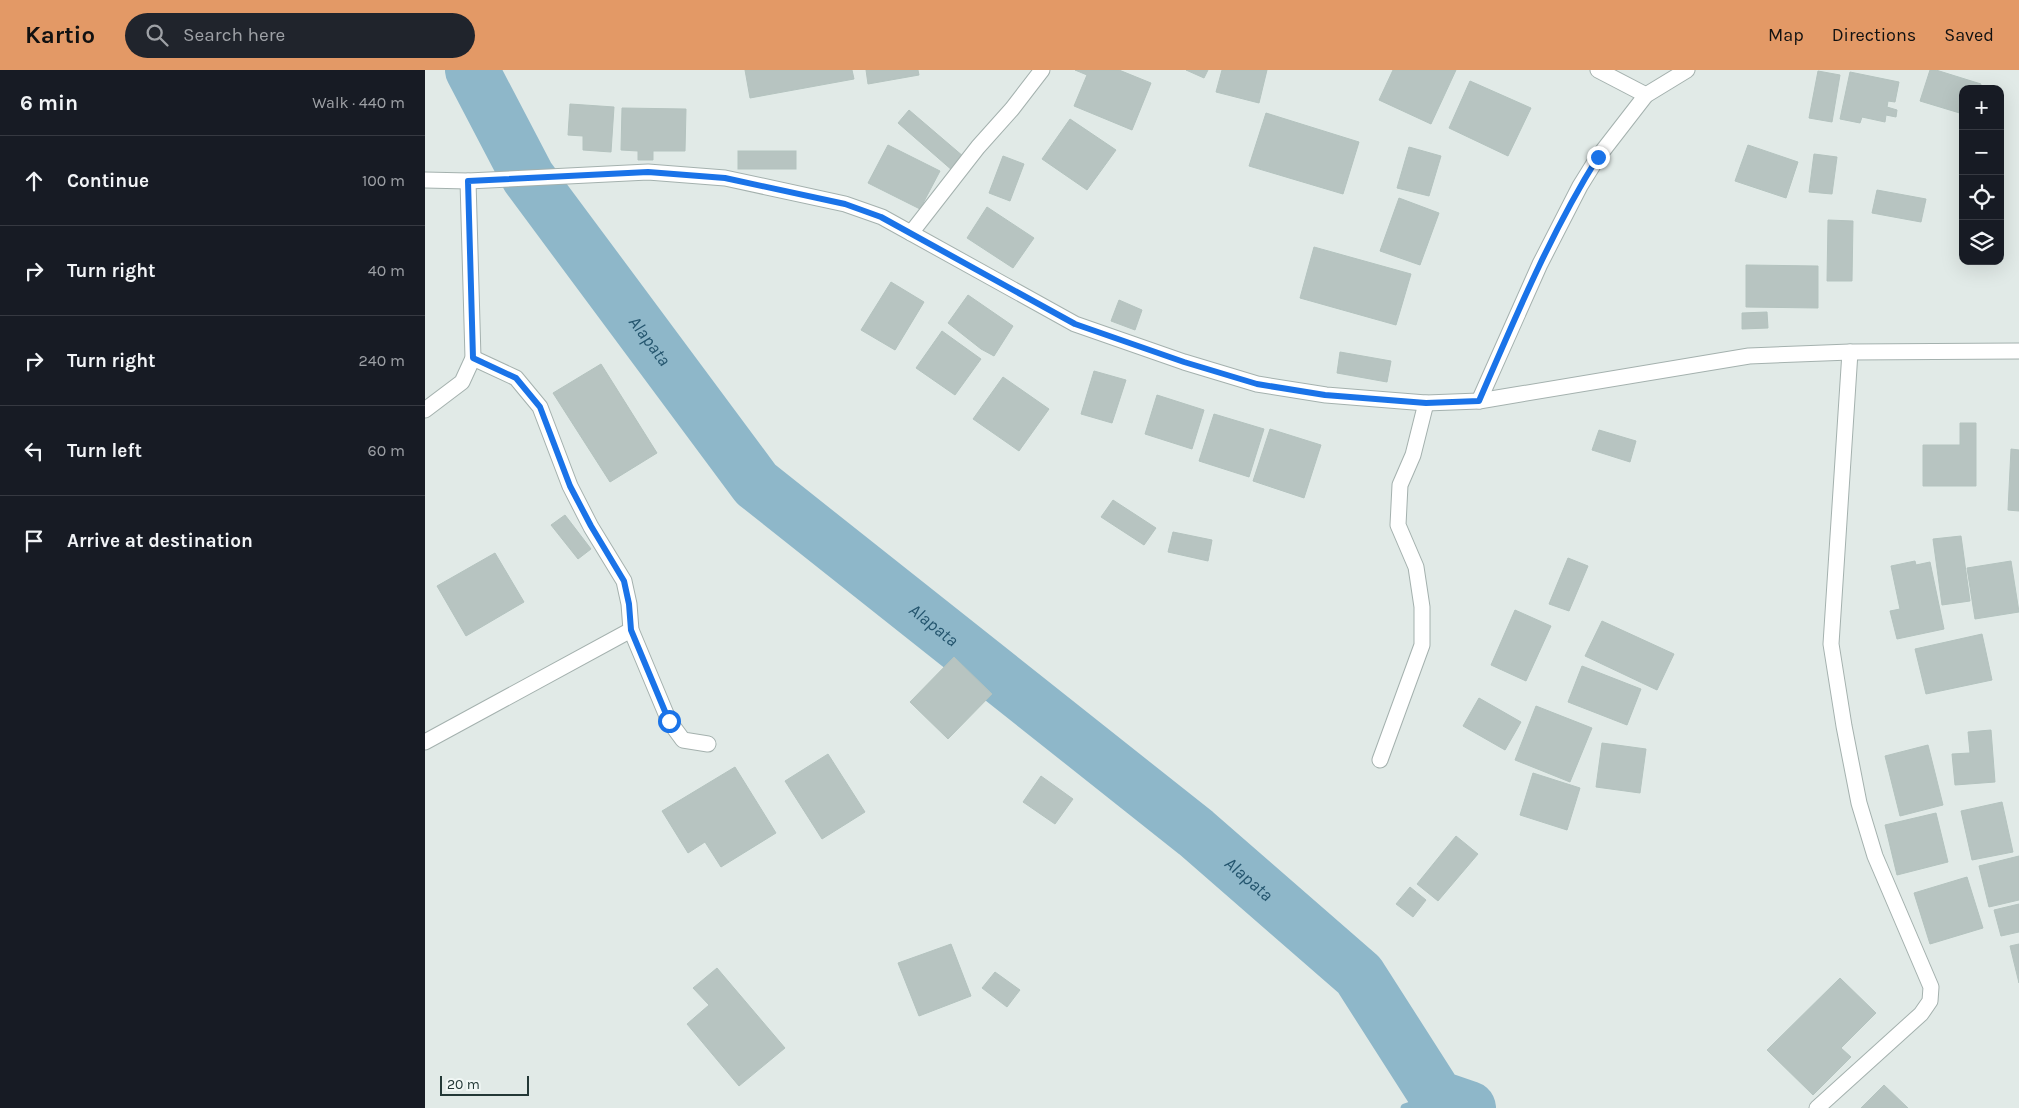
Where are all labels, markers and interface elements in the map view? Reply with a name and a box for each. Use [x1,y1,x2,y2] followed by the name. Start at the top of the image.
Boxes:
[125,13,475,58] search box
[25,21,95,49] text: Kartio
[143,21,171,49] icon: search
[183,24,285,46] text: Search here
[1768,24,1804,46] text: Map
[1832,24,1916,46] text: Directions
[1944,24,1994,46] text: Saved
[1959,85,2004,265] map controls
[1959,85,2004,130] button: +
[20,91,78,115] text: 6 min
[312,93,405,112] text: Walk · 440 m
[1959,130,2004,175] button: −
[1587,146,1610,169] route end
[20,167,48,195] icon: ahead
[67,170,149,192] text: Continue
[362,171,405,190] text: 100 m
[1959,175,2004,220] button: locate
[1959,220,2004,265] button: layers
[20,257,48,285] icon: right
[67,260,156,282] text: Turn right
[368,261,405,280] text: 40 m
[624,312,676,370] water label: Alapata
[20,347,48,375] icon: right
[67,350,156,372] text: Turn right
[359,351,405,370] text: 240 m
[20,437,48,465] icon: left
[67,440,142,462] text: Turn left
[368,441,405,460] text: 60 m
[20,527,48,555] icon: arrive
[67,530,253,552] text: Arrive at destination
[905,599,963,651] water label: Alapata
[658,710,681,733] route start
[1220,852,1278,906] water label: Alapata
[440,1073,529,1096] scale bar
[447,1076,480,1093] text: 20 m

